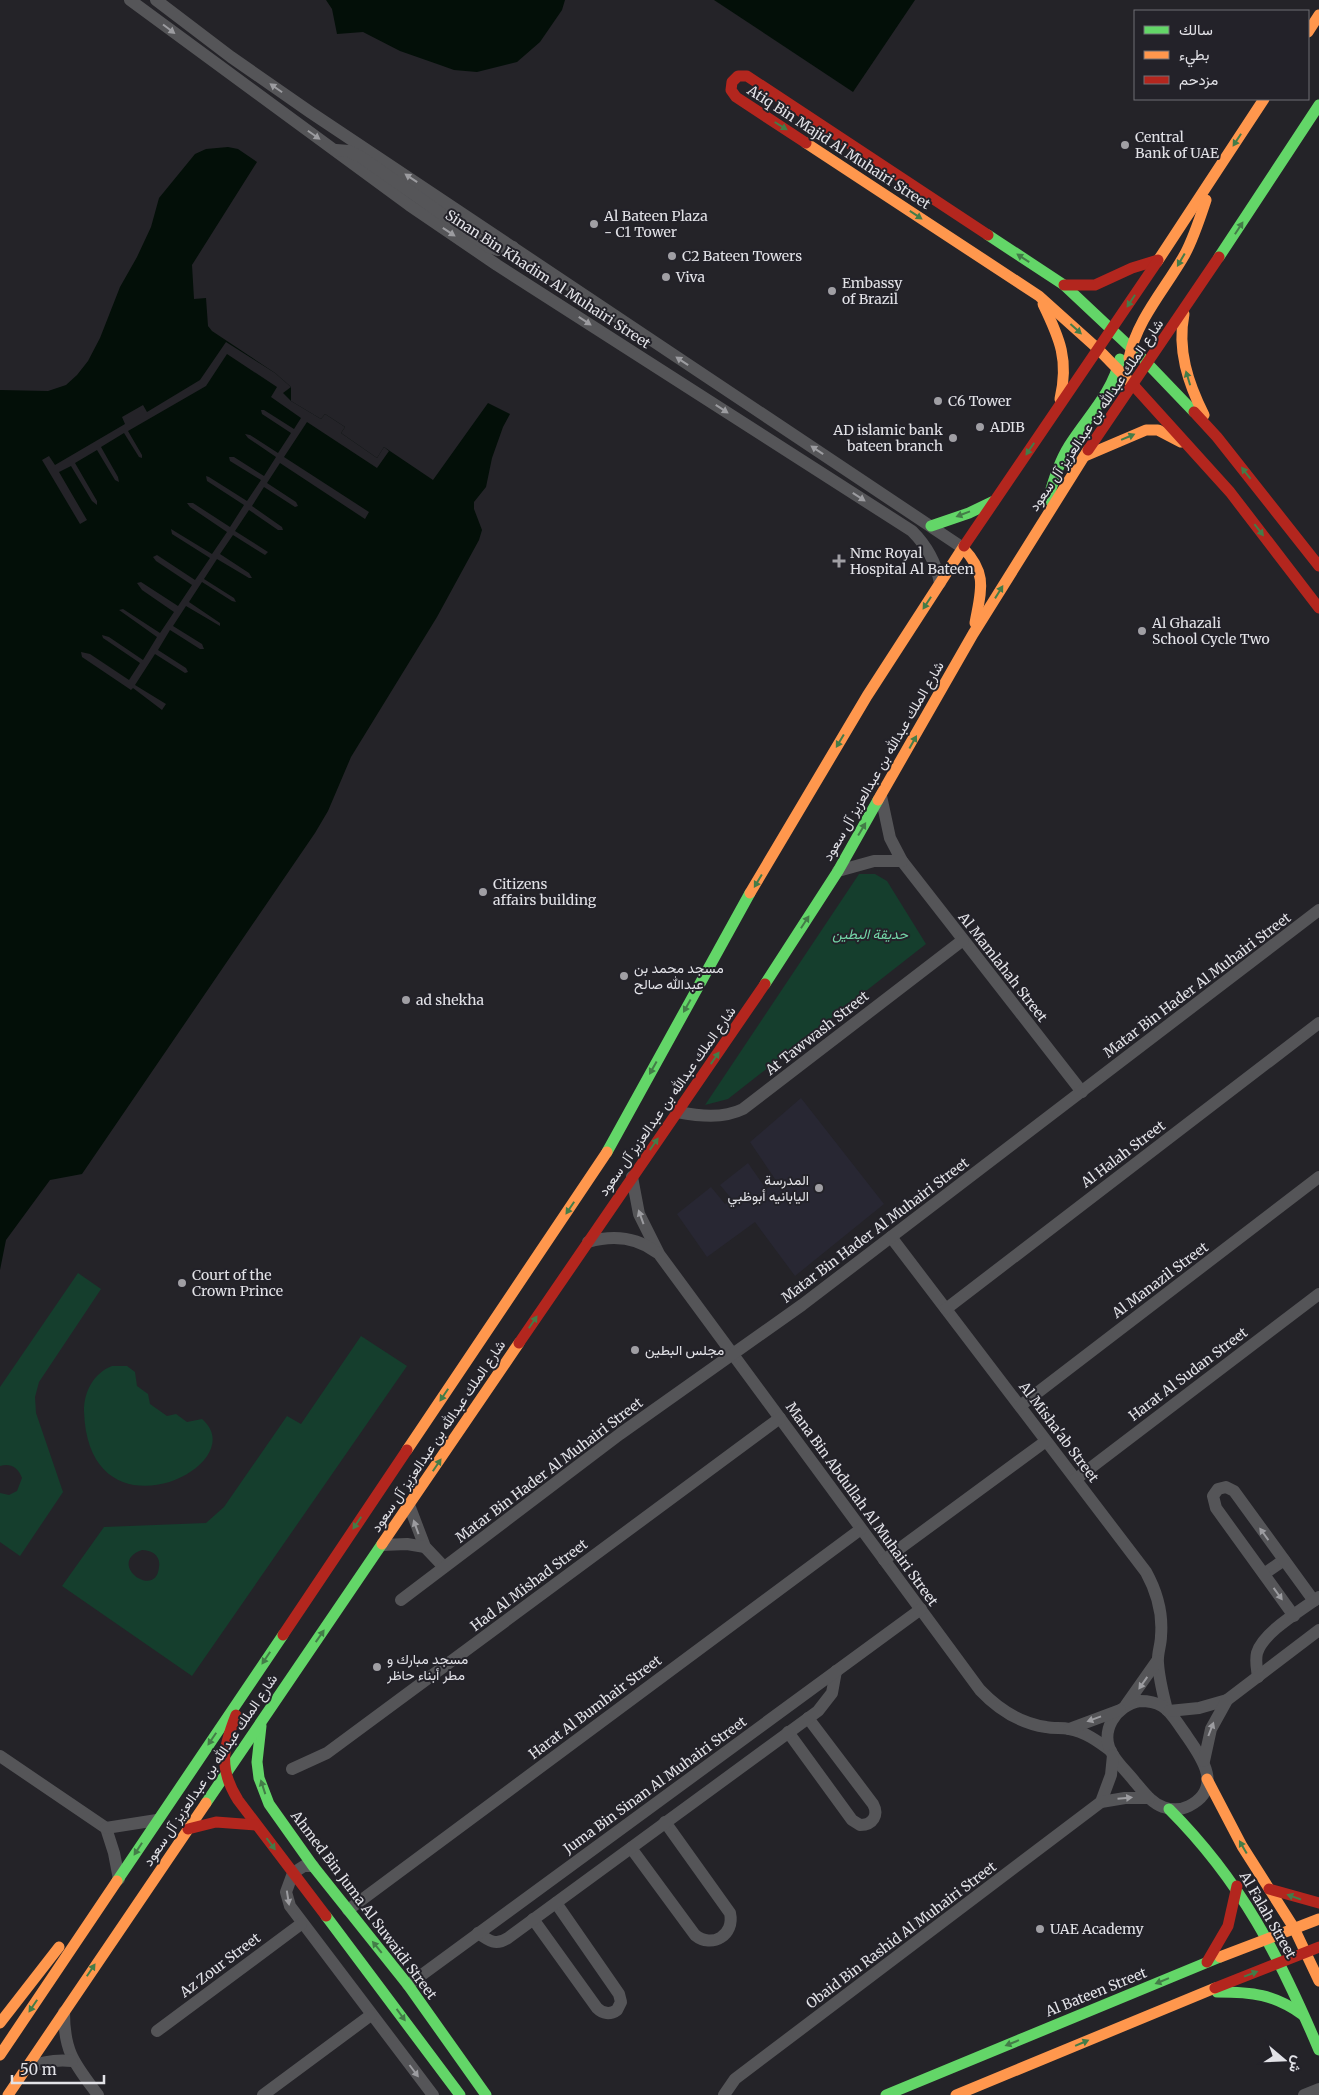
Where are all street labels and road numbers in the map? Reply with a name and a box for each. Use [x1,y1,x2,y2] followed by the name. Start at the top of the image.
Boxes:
[743,80,934,213] street label: Atiq Bin Majid Al Muhairi Street
[442,206,654,353] street label: Sinan Bin Khadim Al Muhairi Street
[1025,316,1169,516] street label: شارع الملك عبدالله بن عبدالعزيز آل سعود
[818,658,949,865] street label: شارع الملك عبدالله بن عبدالعزيز آل سعود
[954,908,1052,1026] street label: Al Mamlahah Street
[1100,908,1295,1061] street label: Matar Bin Hader Al Muhairi Street
[761,987,873,1080] street label: At Tawwash Street
[594,1003,741,1201] street label: شارع الملك عبدالله بن عبدالعزيز آل سعود
[1076,1116,1169,1192] street label: Al Halah Street
[778,1153,973,1306] street label: Matar Bin Hader Al Muhairi Street
[1108,1238,1212,1323] street label: Al Manazil Street
[1125,1323,1251,1425] street label: Harat Al Sudan Street
[367,1337,511,1537] street label: شارع الملك عبدالله بن عبدالعزيز آل سعود
[1015,1377,1103,1486] street label: Al Misha'ab Street
[452,1393,647,1546] street label: Matar Bin Hader Al Muhairi Street
[782,1398,942,1610] street label: Mana Bin Abdullah Al Muhairi Street
[467,1535,591,1635] street label: Had Al Mishad Street
[525,1651,665,1763] street label: Harat Al Bumhair Street
[139,1671,283,1871] street label: شارع الملك عبدالله بن عبدالعزيز آل سعود
[559,1712,751,1858] street label: Juma Bin Sinan Al Muhairi Street
[287,1806,441,2003] street label: Ahmed Bin Juma Al Suwaidi Street
[802,1857,1000,2013] street label: Obaid Bin Rashid Al Muhairi Street
[1235,1867,1300,1962] street label: Al Falah Street
[175,1928,264,2002] street label: Az Zour Street
[1042,1963,1150,2021] street label: Al Bateen Street

